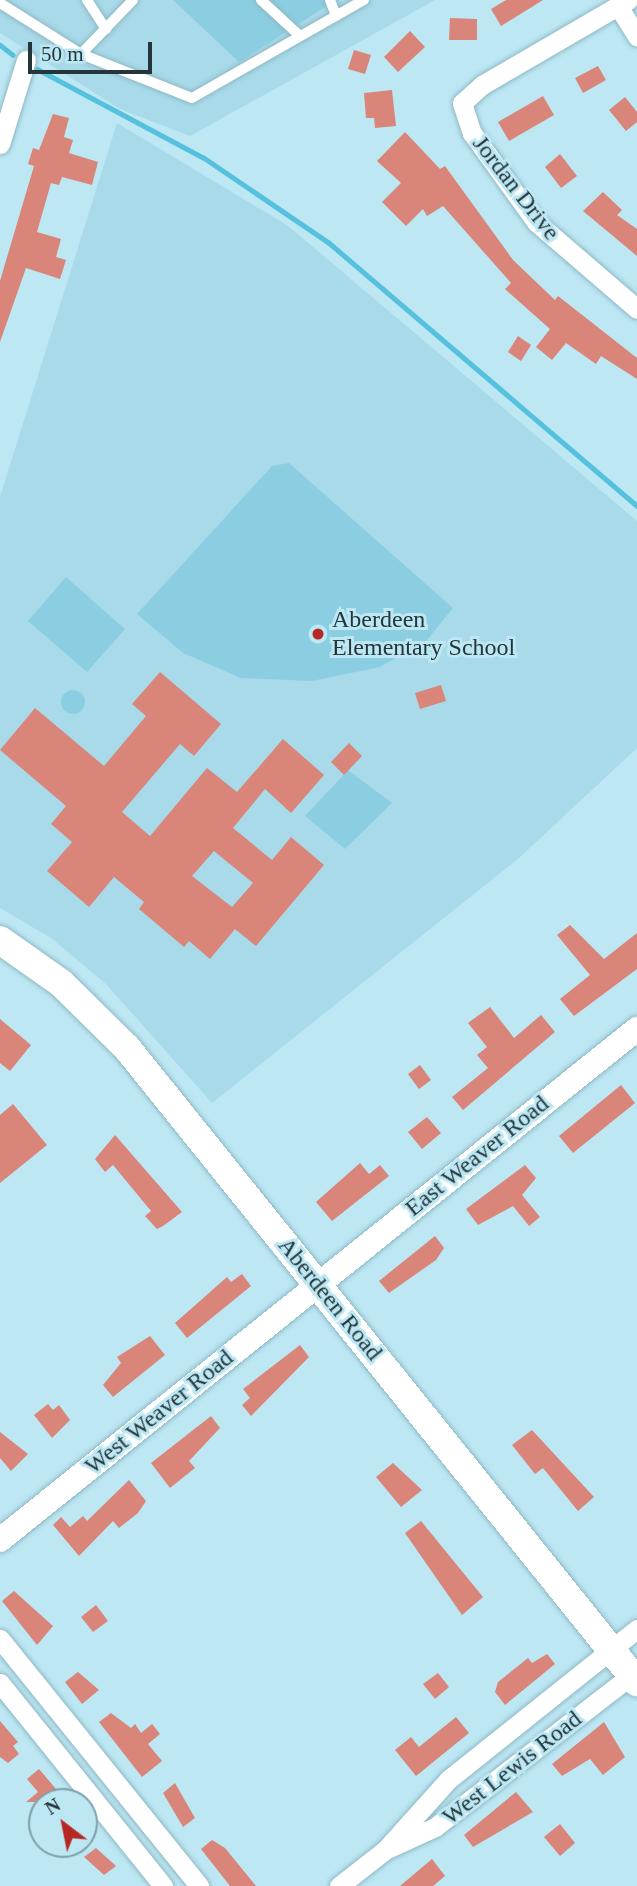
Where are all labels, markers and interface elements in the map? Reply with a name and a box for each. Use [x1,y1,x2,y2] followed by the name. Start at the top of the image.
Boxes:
[32,28,156,72] scale bar
[41,42,84,66] text: 50 m
[466,130,566,246] street label: Jordan Drive
[332,606,515,662] place label: Aberdeen Elementary School
[310,626,326,642] marker: Aberdeen Elementary School
[399,1089,555,1223] street label: East Weaver Road
[272,1232,388,1366] street label: Aberdeen Road
[79,1343,239,1481] street label: West Weaver Road
[437,1705,587,1831] street label: West Lewis Road
[28,1788,98,1858] north arrow
[41,1794,64,1819] text: N

